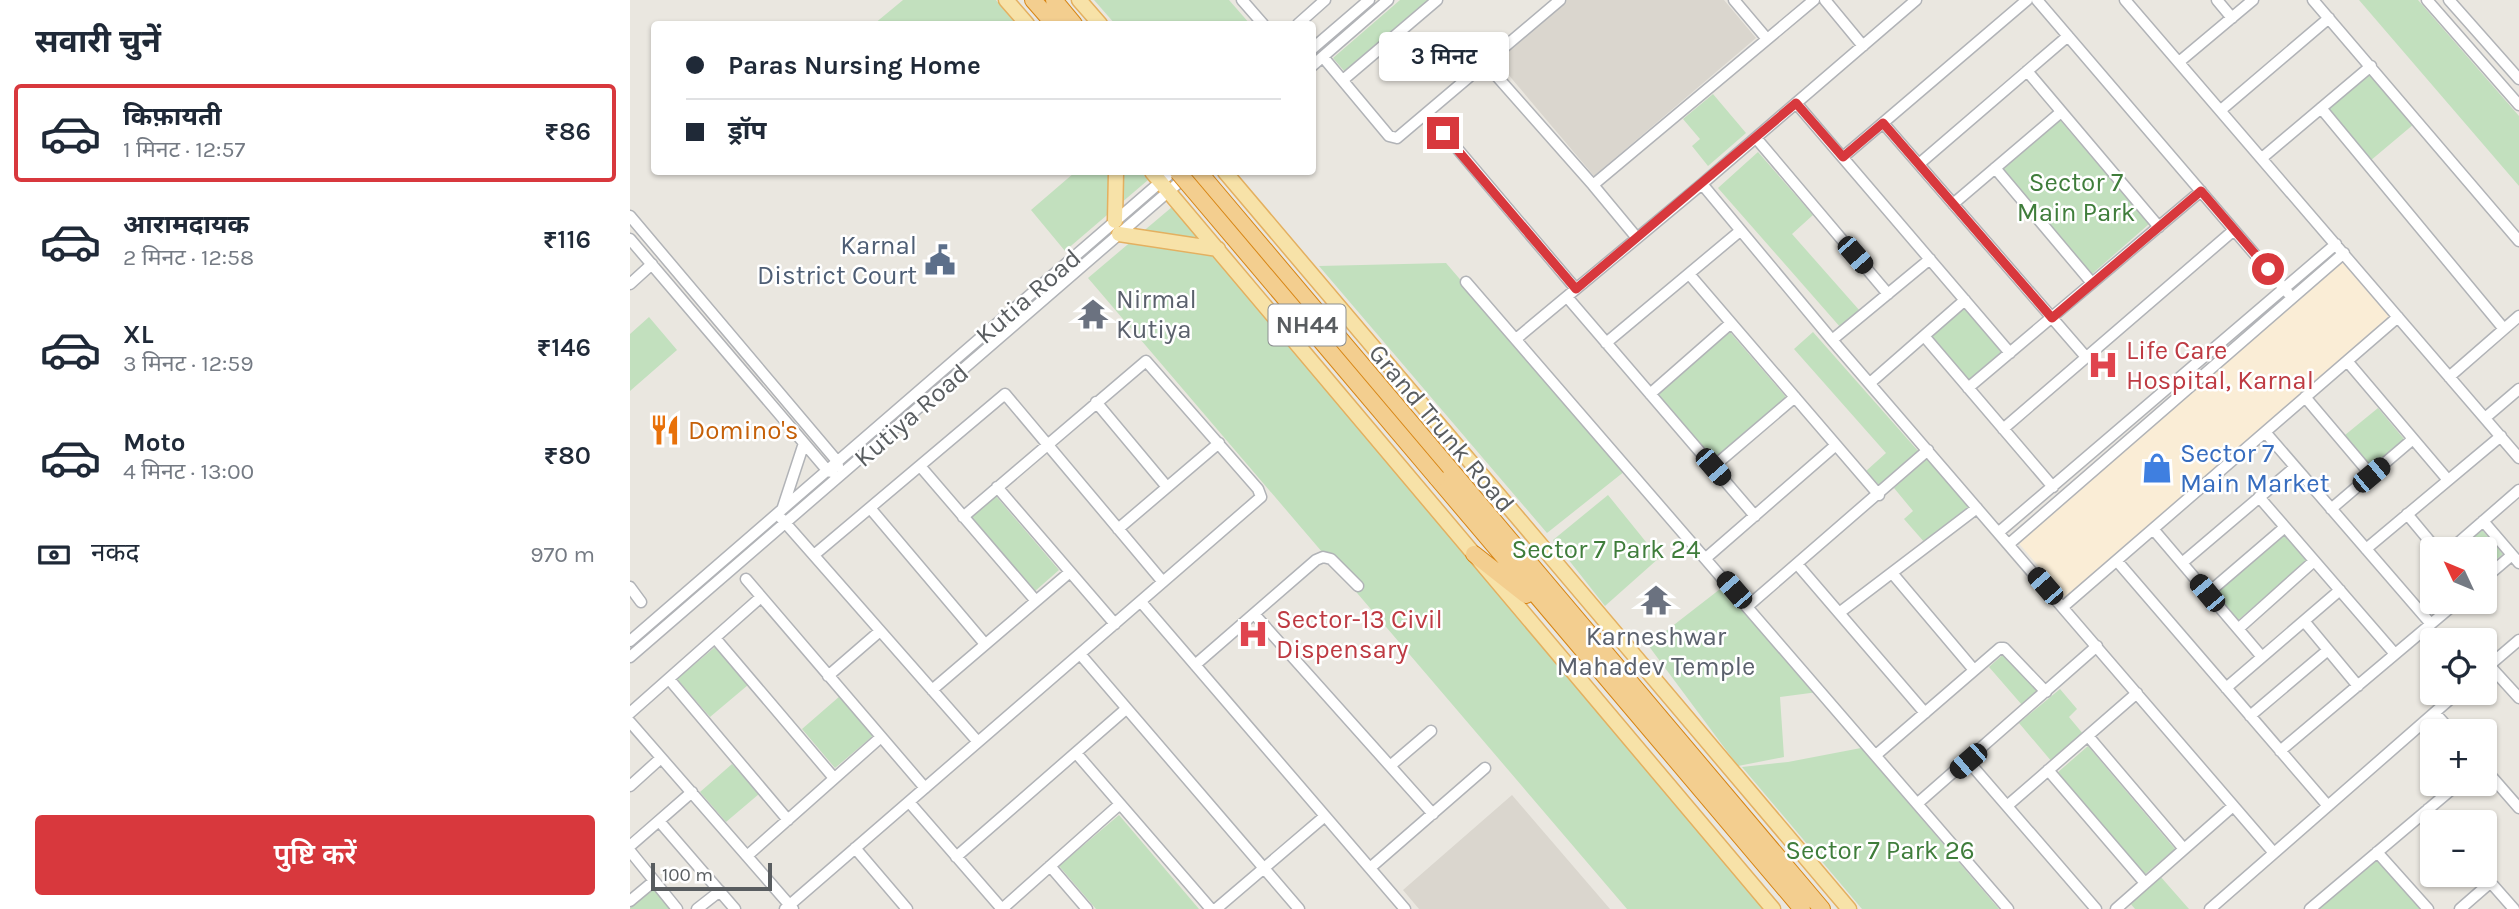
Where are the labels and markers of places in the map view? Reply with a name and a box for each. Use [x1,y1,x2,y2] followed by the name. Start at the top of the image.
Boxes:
[757,230,917,291] place label: Karnal District Court
[923,243,957,277] public building icon: Karnal District Court
[1116,284,1197,345] place label: Nirmal Kutiya
[1076,297,1110,331] temple icon: Nirmal Kutiya
[2126,335,2314,396] place label: Life Care Hospital, Karnal
[2086,348,2120,382] hospital icon: Life Care Hospital, Karnal
[648,413,682,447] restaurant icon: Domino's
[688,415,799,446] place label: Domino's
[2180,438,2330,499] place label: Sector 7 Main Market
[2140,451,2174,485] shop icon: Sector 7 Main Market
[1639,583,1673,617] temple icon: Karneshwar Mahadev Temple
[1276,604,1443,665] place label: Sector-13 Civil Dispensary
[1236,617,1270,651] hospital icon: Sector-13 Civil Dispensary
[1557,621,1755,682] place label: Karneshwar Mahadev Temple

